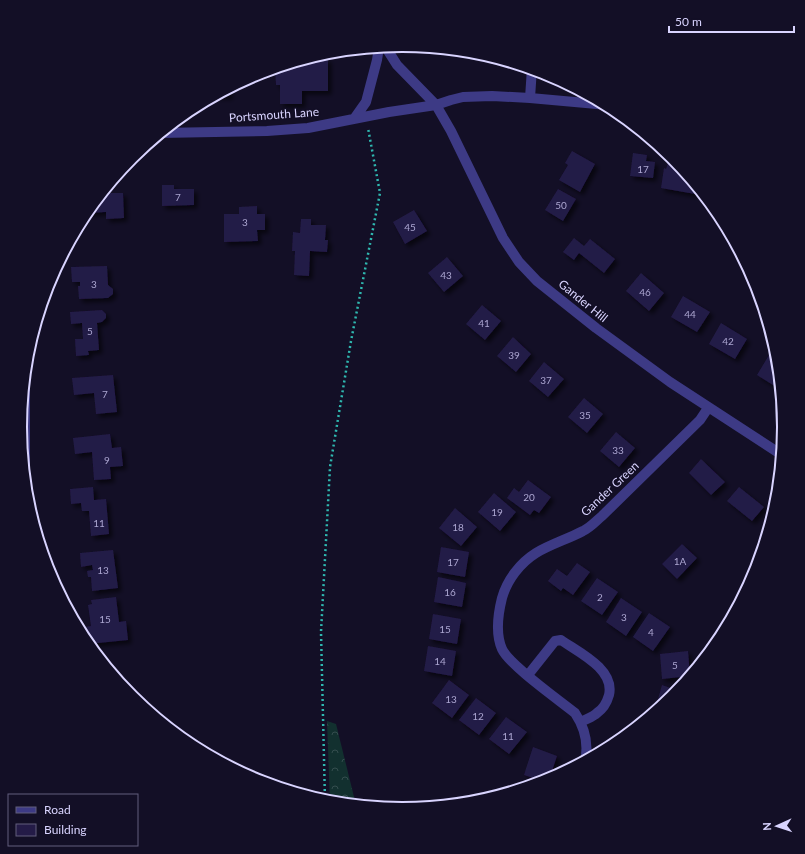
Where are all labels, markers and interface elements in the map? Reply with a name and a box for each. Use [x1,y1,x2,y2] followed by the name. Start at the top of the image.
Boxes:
[669,8,794,34] scale bar
[675,14,702,29] text: 50 m
[228,104,319,125] street label: Portsmouth Lane
[637,163,649,175] house number: 17
[175,191,181,203] house number: 7
[555,199,567,211] house number: 50
[242,216,248,228] house number: 3
[404,221,416,233] house number: 45
[440,269,452,281] house number: 43
[556,276,611,325] street label: Gander Hill
[91,278,97,290] house number: 3
[639,286,651,298] house number: 46
[684,308,696,320] house number: 44
[478,317,490,329] house number: 41
[87,325,93,337] house number: 5
[722,335,734,347] house number: 42
[508,349,520,361] house number: 39
[540,374,552,386] house number: 37
[102,388,108,400] house number: 7
[579,409,591,421] house number: 35
[612,444,624,456] house number: 33
[104,454,110,466] house number: 9
[578,458,642,519] street label: Gander Green
[523,491,535,503] house number: 20
[491,506,503,518] house number: 19
[93,517,105,529] house number: 11
[452,521,464,533] house number: 18
[674,555,687,567] house number: 1A
[447,556,459,568] house number: 17
[97,564,109,576] house number: 13
[444,586,456,598] house number: 16
[597,591,603,603] house number: 2
[621,611,627,623] house number: 3
[99,613,111,625] house number: 15
[439,623,451,635] house number: 15
[648,626,654,638] house number: 4
[434,655,446,667] house number: 14
[672,659,678,671] house number: 5
[445,693,457,705] house number: 13
[472,710,484,722] house number: 12
[502,730,514,742] house number: 11
[8,794,138,846] legend
[44,802,71,817] text: Road
[757,806,797,846] north arrow
[44,822,87,837] text: Building
[760,822,773,831] text: N

